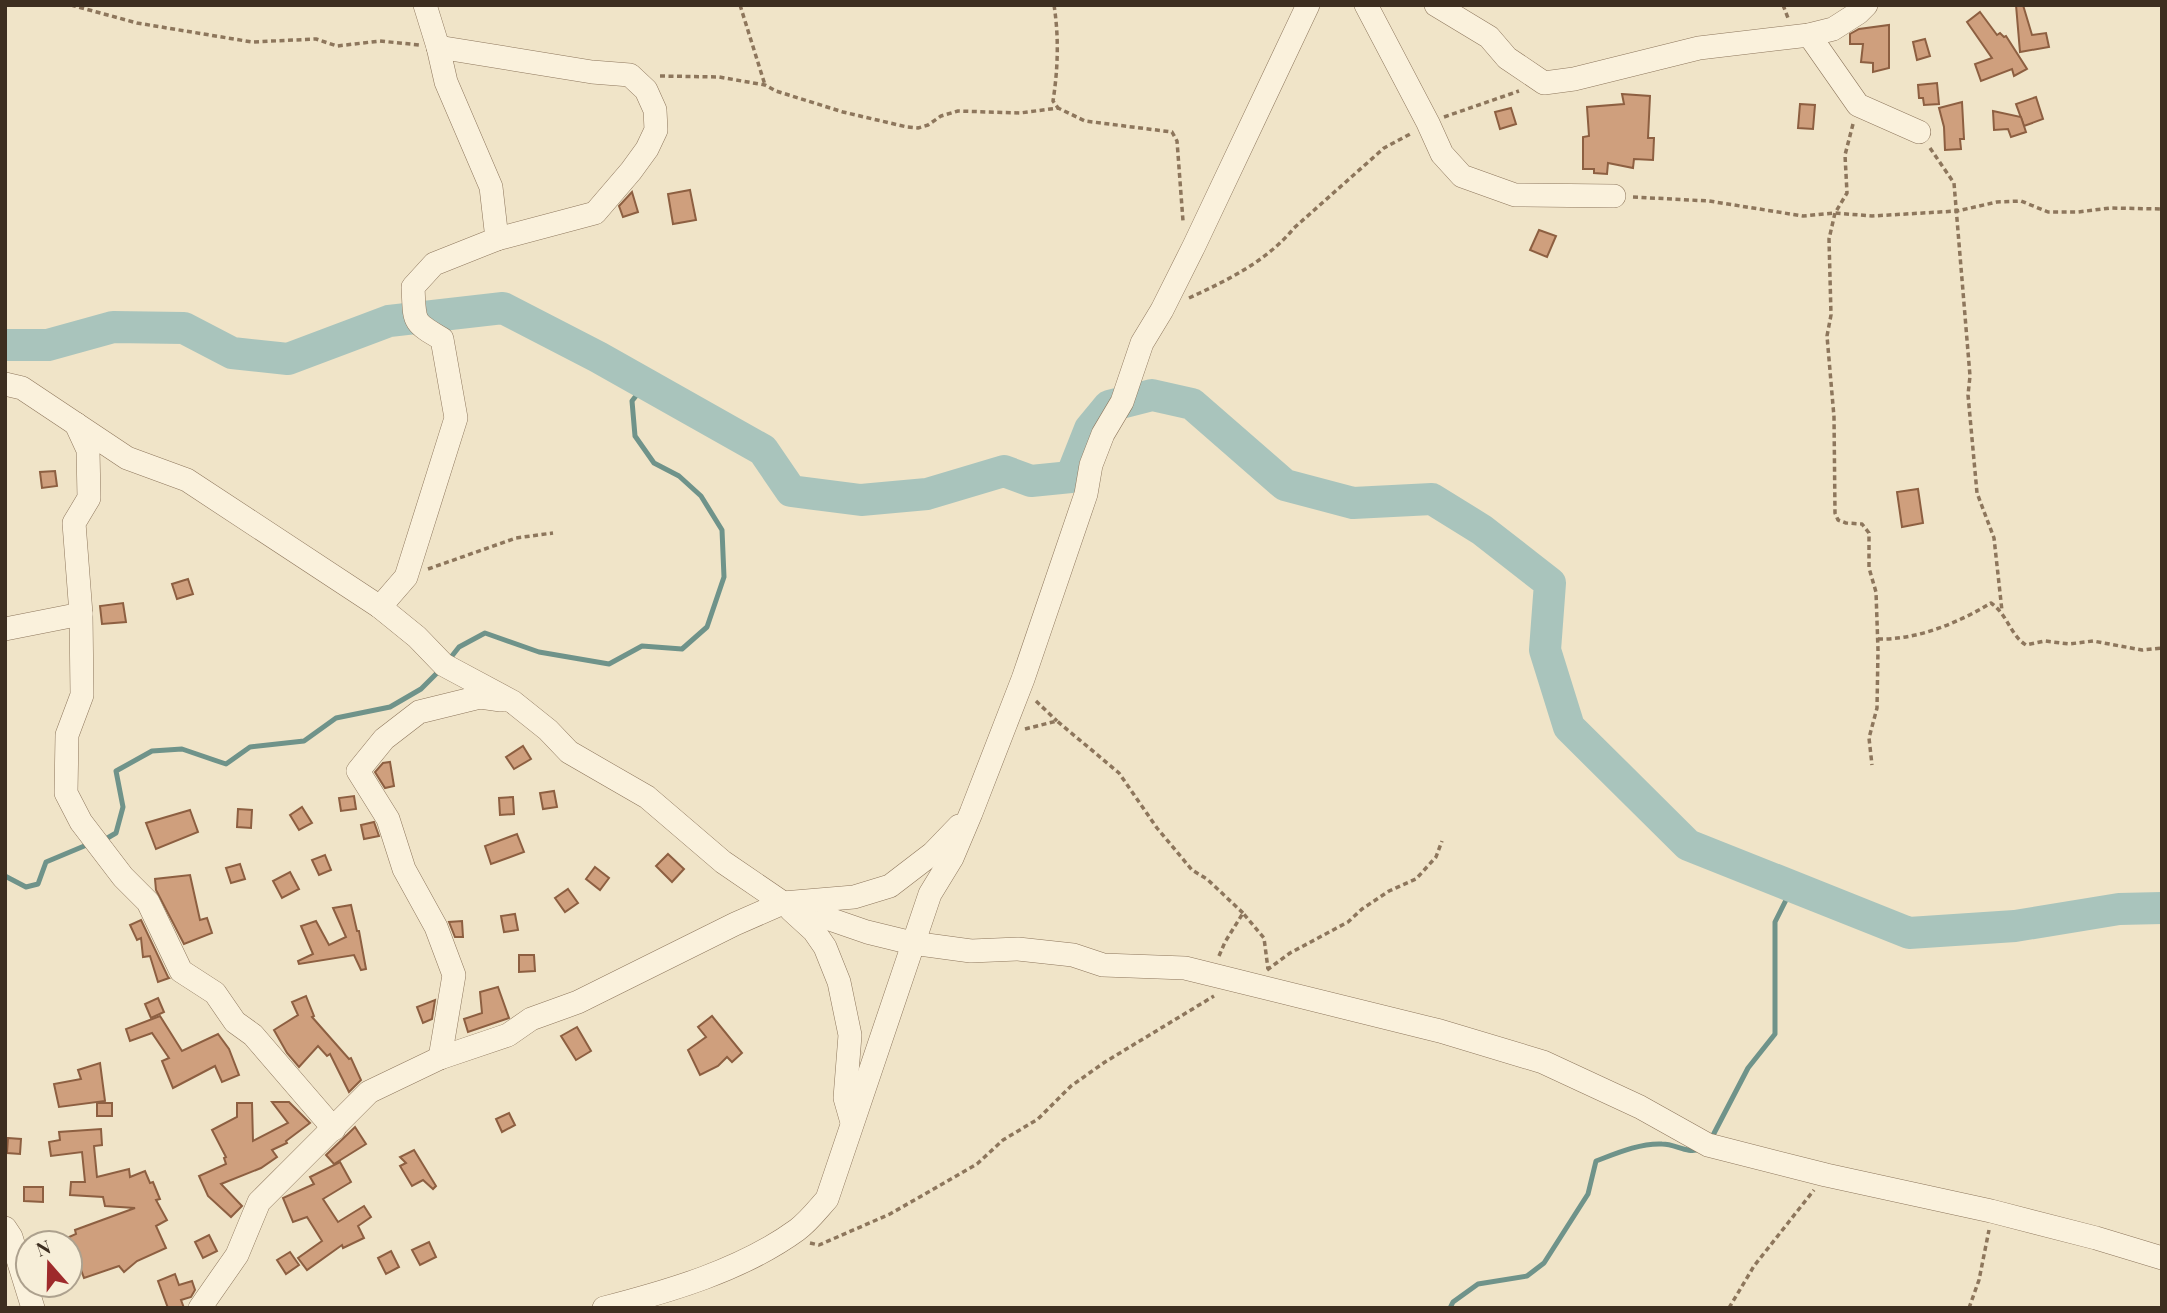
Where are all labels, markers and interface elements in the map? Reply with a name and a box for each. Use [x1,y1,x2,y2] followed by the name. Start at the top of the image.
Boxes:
[14,1229,84,1299] north arrow
[32,1232,54,1262] text: N

